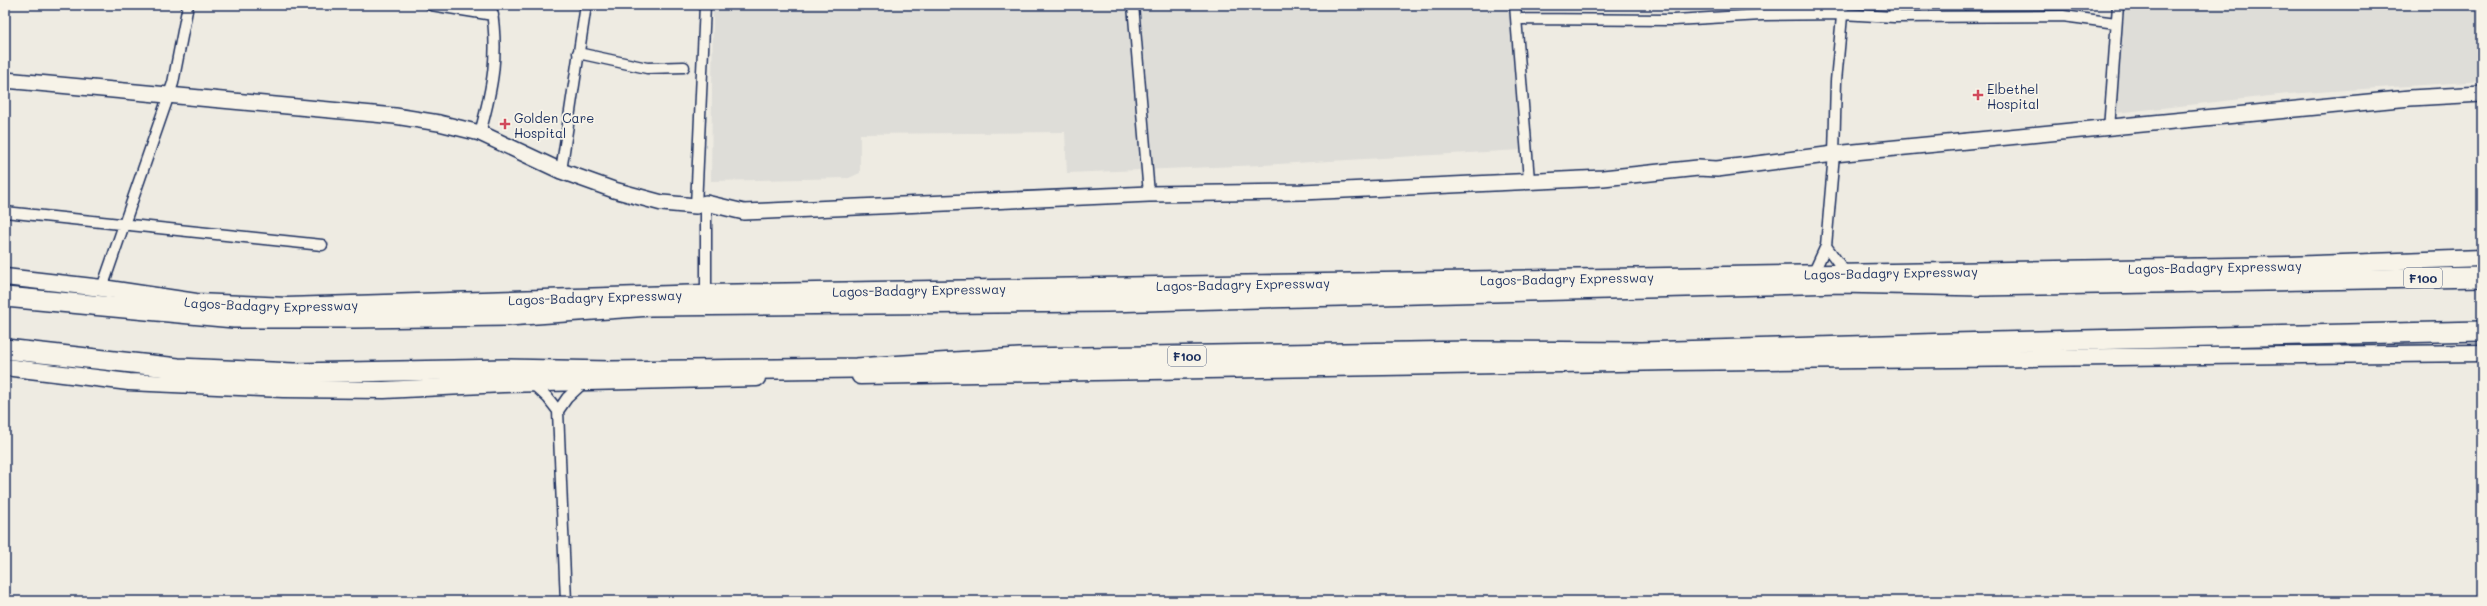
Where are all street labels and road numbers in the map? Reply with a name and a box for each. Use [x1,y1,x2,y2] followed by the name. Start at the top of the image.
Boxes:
[2128,256,2302,276] street label: Lagos-Badagry Expressway
[1804,262,1978,282] street label: Lagos-Badagry Expressway
[1480,268,1654,288] street label: Lagos-Badagry Expressway
[2404,268,2442,288] road number: F100
[1156,273,1330,294] street label: Lagos-Badagry Expressway
[832,279,1006,299] street label: Lagos-Badagry Expressway
[508,285,683,308] street label: Lagos-Badagry Expressway
[183,292,359,315] street label: Lagos-Badagry Expressway
[1168,346,1206,366] road number: F100

